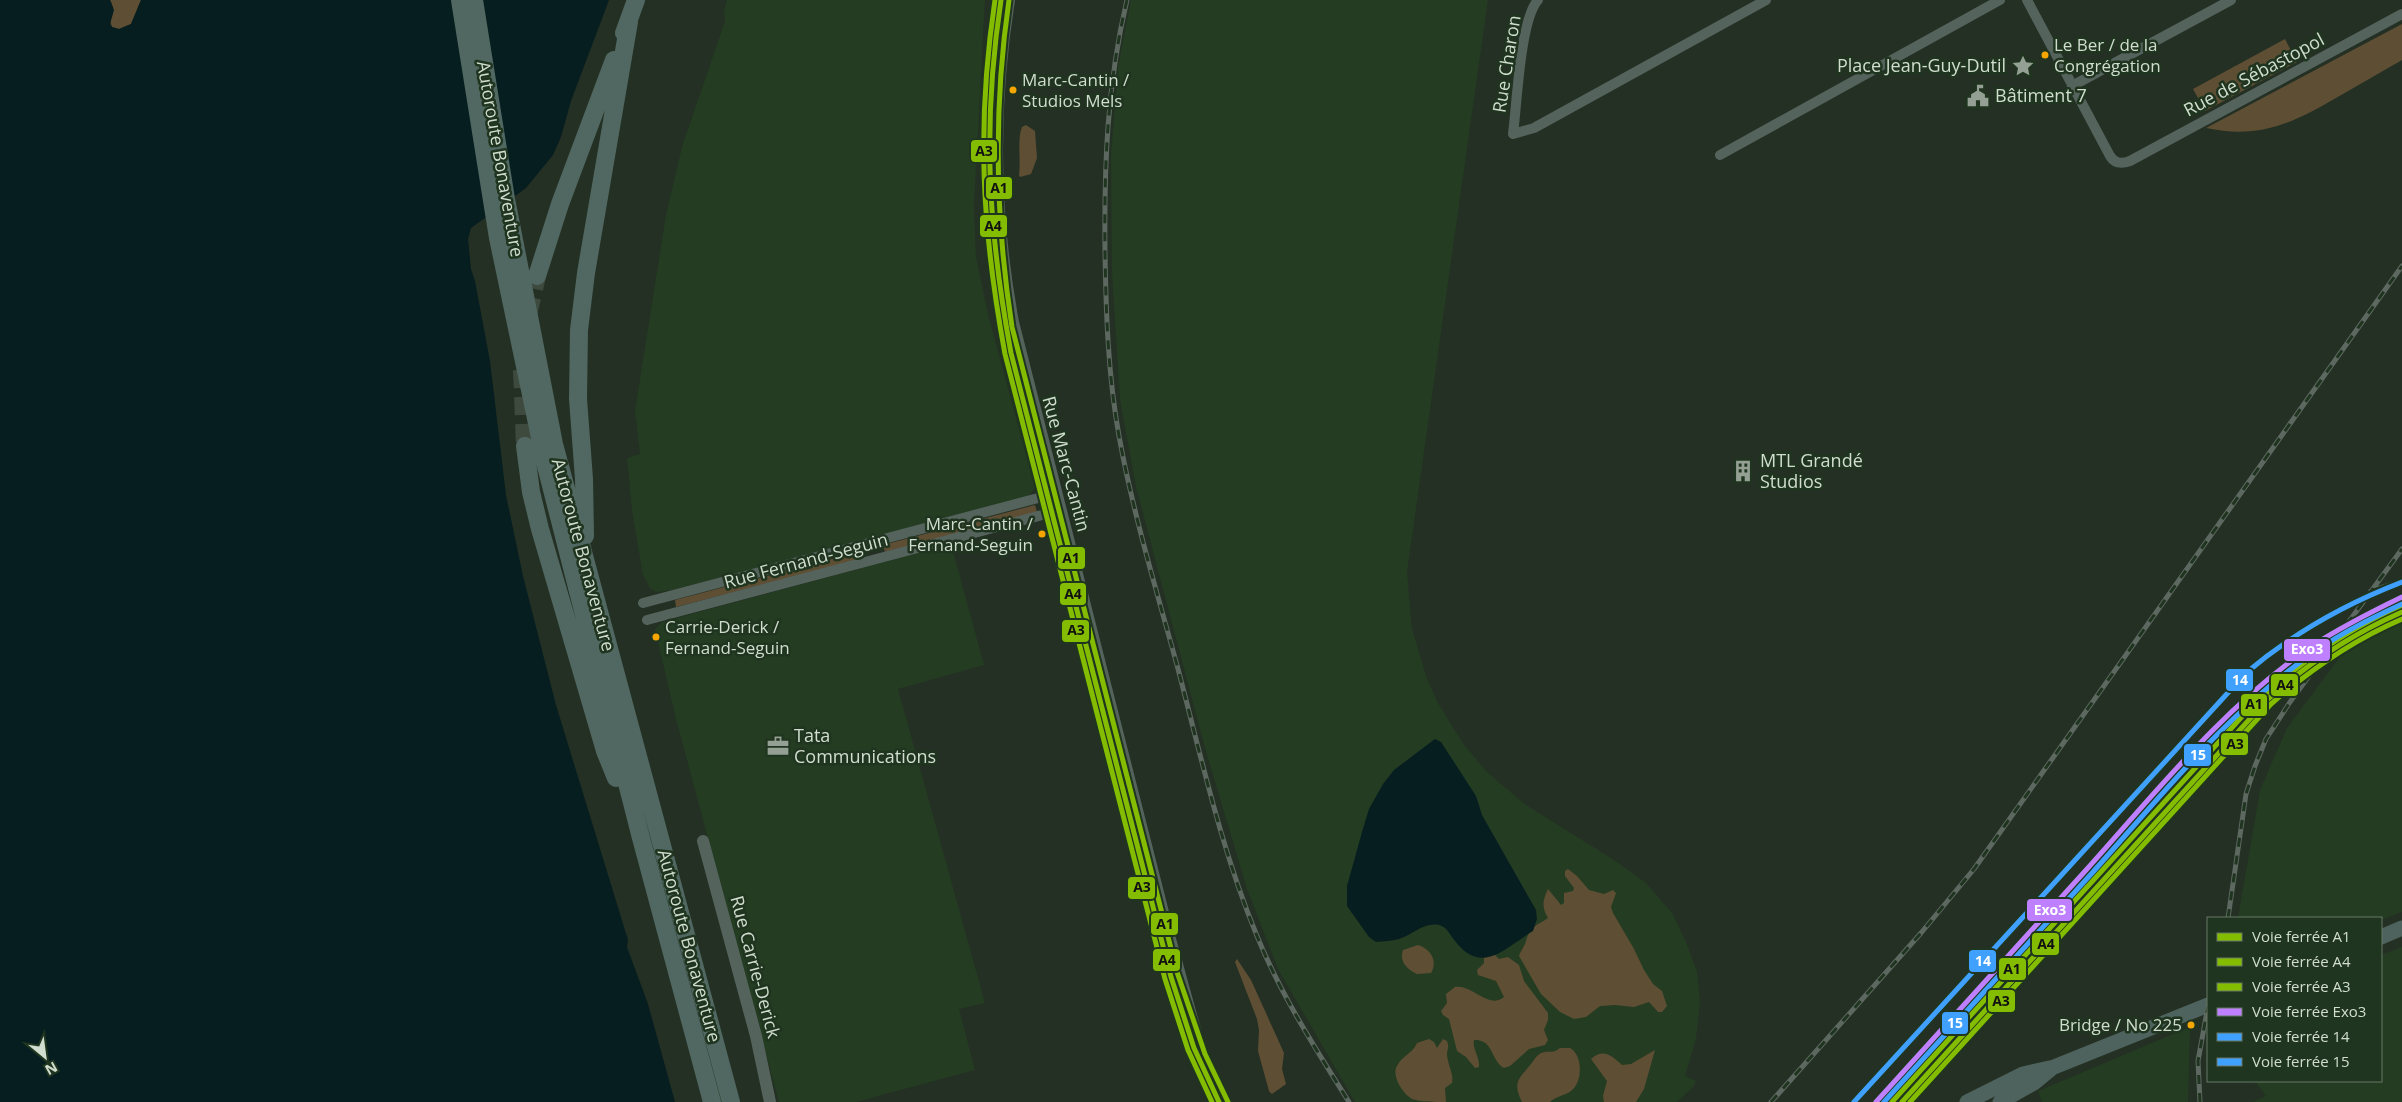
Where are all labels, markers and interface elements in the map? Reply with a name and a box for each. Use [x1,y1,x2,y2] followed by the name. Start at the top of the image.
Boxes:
[1486,13,1526,114] street label: Rue Charon
[2179,27,2328,121] street label: Rue de Sébastopol
[2054,33,2161,77] place label: Le Ber / de la Congrégation
[2040,50,2050,60] marker: Le Ber / de la Congrégation
[1837,53,2006,77] place label: Place Jean-Guy-Dutil
[2010,53,2036,79] place icon: Place Jean-Guy-Dutil
[472,59,530,259] street label: Autoroute Bonaventure
[1022,68,1130,112] place label: Marc-Cantin / Studios Mels
[1965,83,1991,109] public building icon: Bâtiment 7
[1995,83,2087,107] place label: Bâtiment 7
[1008,85,1018,95] marker: Marc-Cantin / Studios Mels
[970,139,998,163] line badge: A3
[975,141,993,160] text: A3
[985,176,1013,200] line badge: A1
[990,178,1008,197] text: A1
[979,214,1008,238] line badge: A4
[984,216,1002,235] text: A4
[1037,393,1097,534] street label: Rue Marc-Cantin
[1760,448,1863,493] place label: MTL Grandé Studios
[547,456,621,654] street label: Autoroute Bonaventure
[1730,458,1756,484] building icon: MTL Grandé Studios
[908,512,1034,556] place label: Marc-Cantin / Fernand-Seguin
[721,527,890,593] street label: Rue Fernand-Seguin
[1037,529,1047,539] marker: Marc-Cantin / Fernand-Seguin
[1057,546,1086,570] line badge: A1
[1062,548,1080,567] text: A1
[1059,582,1087,606] line badge: A4
[1064,584,1082,603] text: A4
[665,615,790,659] place label: Carrie-Derick / Fernand-Seguin
[1061,619,1090,643] line badge: A3
[1067,620,1085,639] text: A3
[651,632,661,642] marker: Carrie-Derick / Fernand-Seguin
[2283,638,2331,662] line badge: Exo3
[2291,639,2323,658] text: Exo3
[2225,668,2254,692] line badge: 14
[2232,670,2248,689] text: 14
[2270,673,2299,697] line badge: A4
[2276,675,2294,694] text: A4
[2240,693,2268,717] line badge: A1
[2245,694,2263,713] text: A1
[794,723,936,768] place label: Tata Communications
[2220,732,2249,756] line badge: A3
[765,733,791,759] office icon: Tata Communications
[2226,734,2244,753] text: A3
[2183,743,2212,767] line badge: 15
[2190,745,2206,764] text: 15
[653,847,727,1045] street label: Autoroute Bonaventure
[1127,876,1156,900] line badge: A3
[1133,877,1151,896] text: A3
[725,893,787,1041] street label: Rue Carrie-Derick
[2026,898,2073,922] line badge: Exo3
[2034,900,2066,919] text: Exo3
[1150,912,1179,936] line badge: A1
[1156,914,1174,933] text: A1
[2207,917,2382,1082] legend
[2252,926,2351,946] text: Voie ferrée A1
[2031,932,2060,956] line badge: A4
[2037,934,2055,953] text: A4
[1152,948,1181,972] line badge: A4
[1968,949,1997,973] line badge: 14
[1158,950,1176,969] text: A4
[1975,951,1991,970] text: 14
[2252,951,2351,971] text: Voie ferrée A4
[1998,957,2027,981] line badge: A1
[2003,959,2021,978] text: A1
[2252,976,2351,996] text: Voie ferrée A3
[1987,989,2016,1013] line badge: A3
[1992,991,2010,1010] text: A3
[2252,1001,2366,1021] text: Voie ferrée Exo3
[1941,1011,1969,1035] line badge: 15
[1947,1013,1963,1032] text: 15
[2059,1013,2182,1036] place label: Bridge / No 225
[2186,1020,2196,1030] marker: Bridge / No 225
[2252,1026,2350,1046] text: Voie ferrée 14
[20,1032,70,1082] north arrow
[2252,1051,2350,1071] text: Voie ferrée 15
[42,1058,61,1080] text: N

